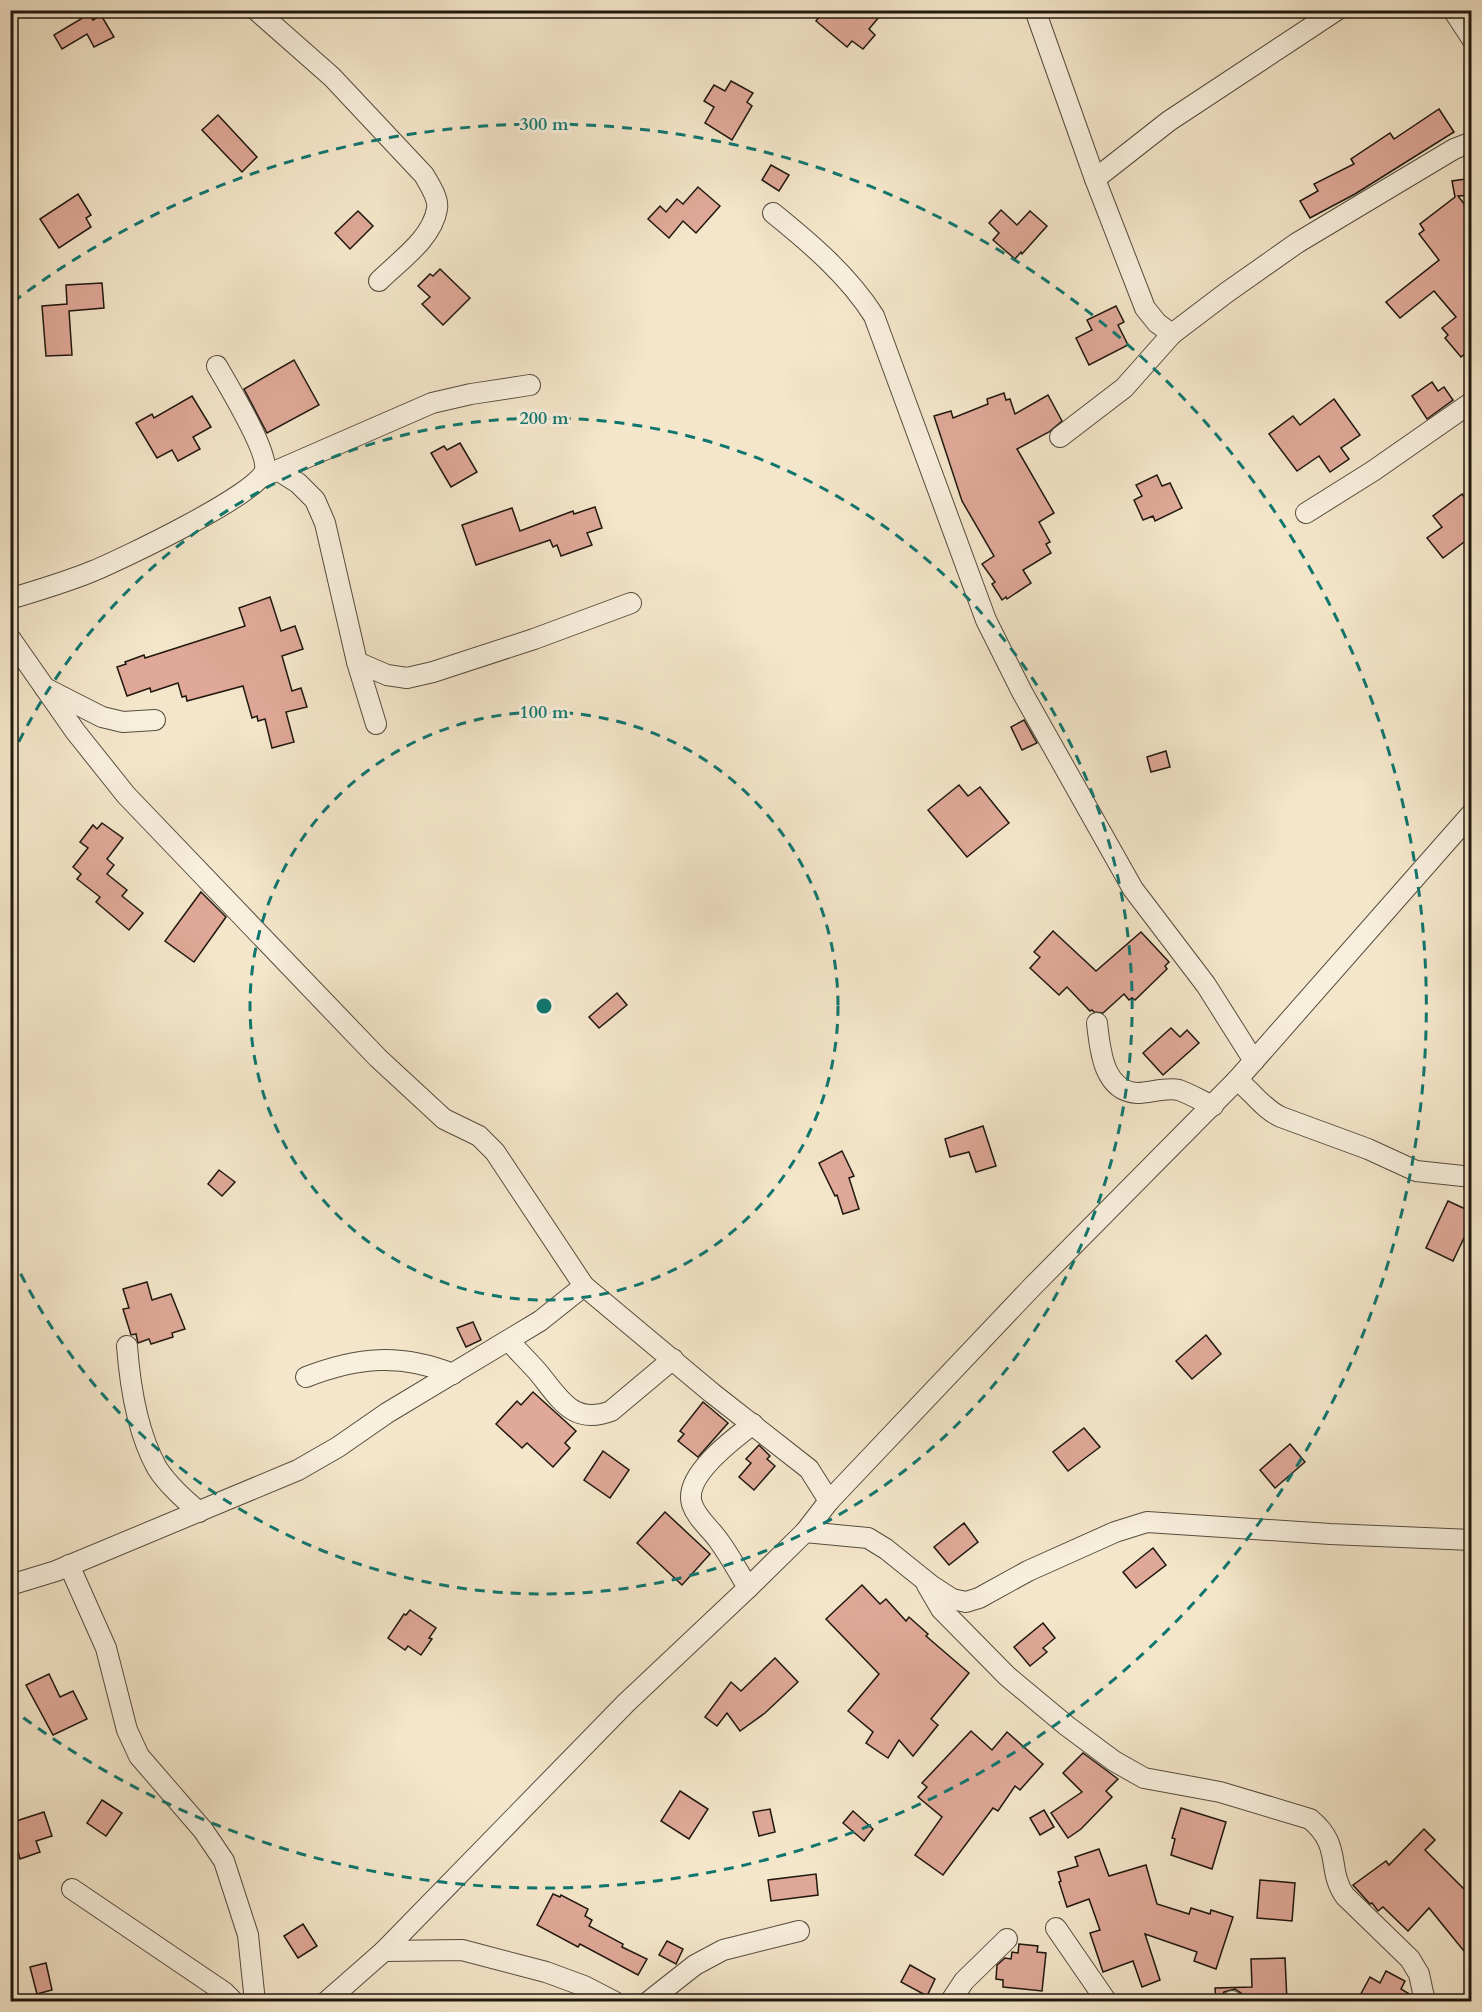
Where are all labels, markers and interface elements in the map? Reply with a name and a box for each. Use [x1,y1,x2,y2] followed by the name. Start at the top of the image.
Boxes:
[519,112,569,137] text: 300 m
[519,406,569,431] text: 200 m
[519,700,569,725] text: 100 m
[534,996,554,1016] centre of rings

